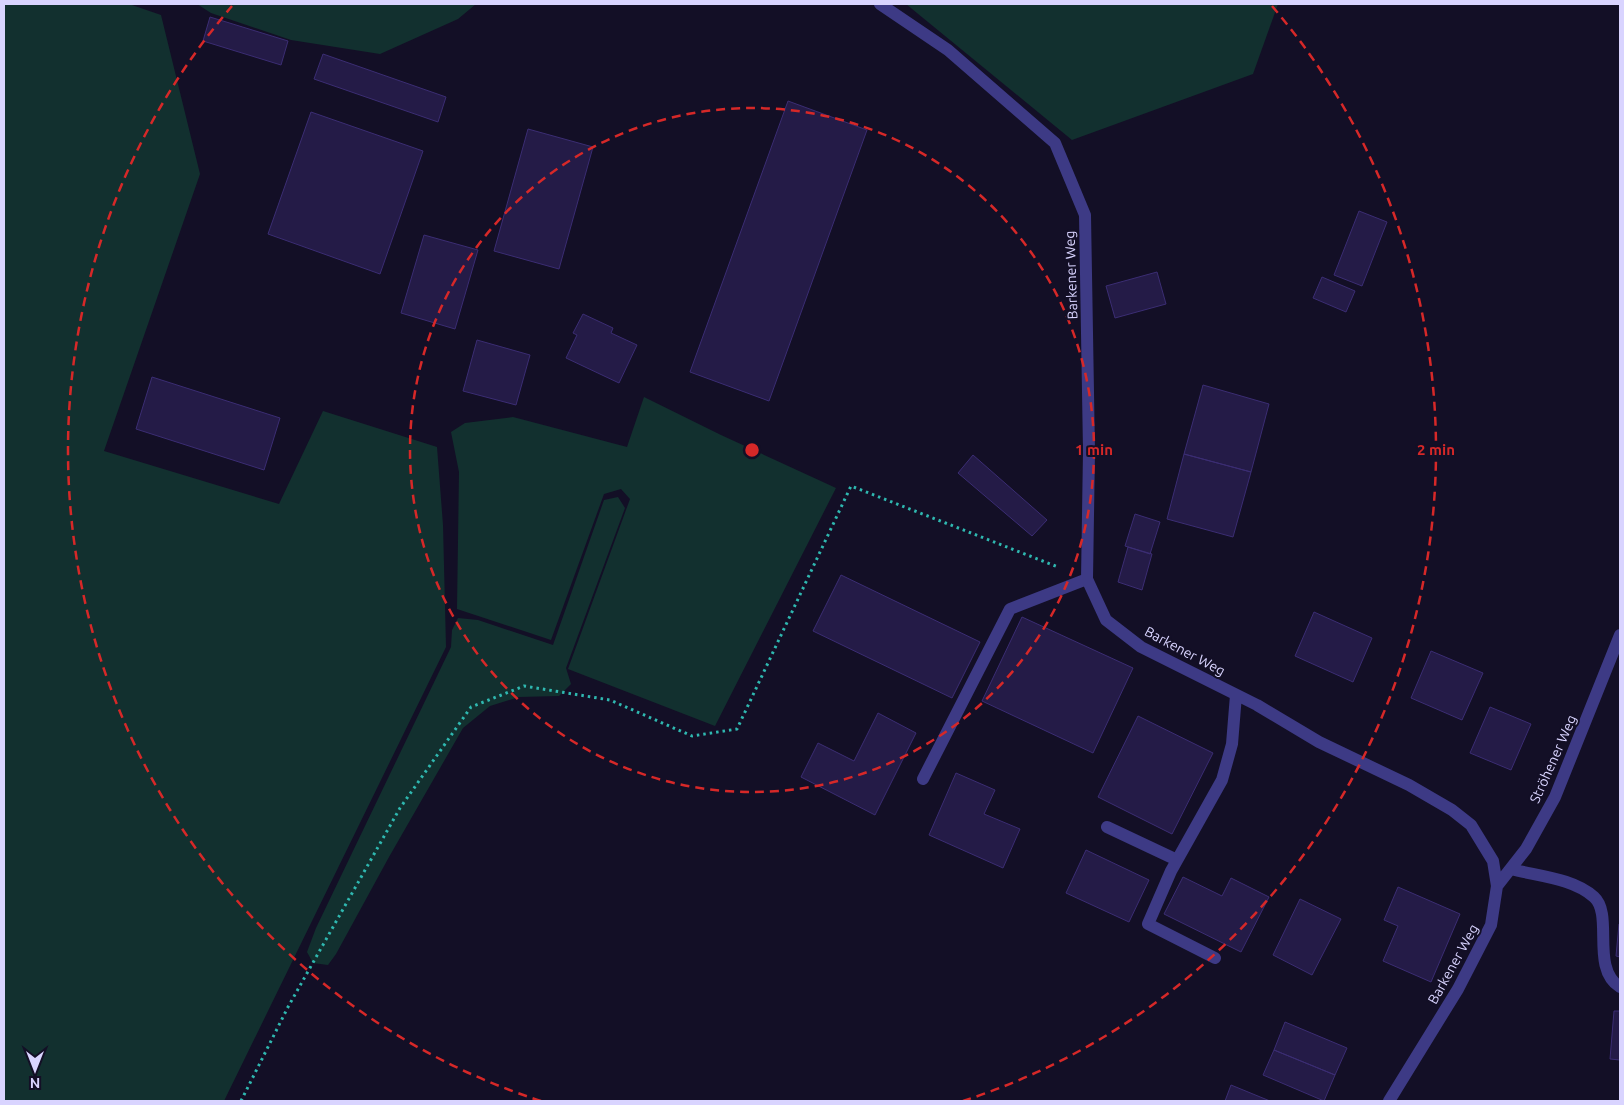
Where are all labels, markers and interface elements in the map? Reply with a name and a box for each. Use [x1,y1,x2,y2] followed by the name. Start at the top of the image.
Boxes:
[1061,230,1081,320] street label: Barkener Weg
[743,441,761,459] centre of rings
[1075,441,1113,458] text: 1 min
[1417,441,1455,458] text: 2 min
[1142,623,1228,679] street label: Barkener Weg
[1526,712,1580,806] street label: Ströhener Weg
[1424,921,1482,1007] street label: Barkener Weg
[10,1045,60,1095] north arrow
[30,1075,40,1091] text: N

